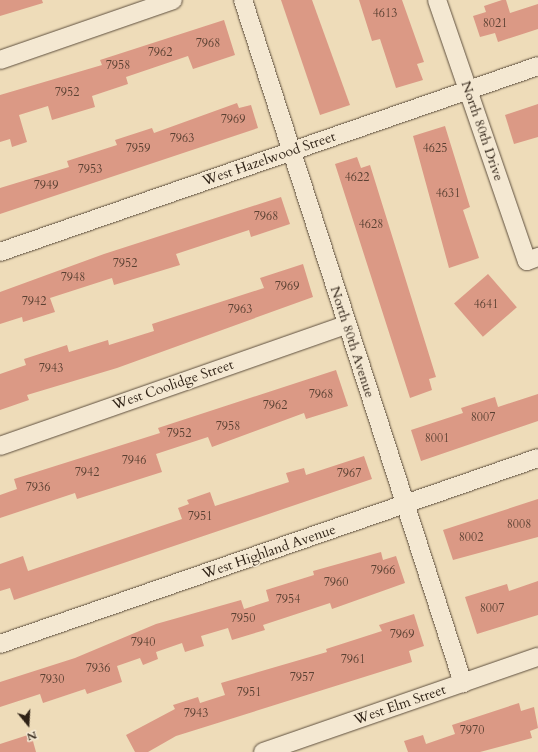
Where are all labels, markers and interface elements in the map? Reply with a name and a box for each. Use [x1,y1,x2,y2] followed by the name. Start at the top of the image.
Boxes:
[373,7,397,21] house number: 4613
[483,17,507,31] house number: 8021
[196,37,220,51] house number: 7968
[148,46,172,60] house number: 7962
[106,59,130,73] house number: 7958
[457,79,507,183] street label: North 80th Drive
[55,86,79,100] house number: 7952
[221,113,245,127] house number: 7969
[200,128,338,190] street label: West Hazelwood Street
[170,132,194,146] house number: 7963
[126,142,150,156] house number: 7959
[423,142,447,156] house number: 4625
[78,163,102,177] house number: 7953
[345,171,369,185] house number: 4622
[34,179,58,193] house number: 7949
[436,187,460,201] house number: 4631
[254,210,278,224] house number: 7968
[359,218,383,232] house number: 4628
[113,257,137,271] house number: 7952
[61,271,85,285] house number: 7948
[275,280,299,294] house number: 7969
[326,284,378,400] street label: North 80th Avenue
[22,295,46,309] house number: 7942
[474,298,498,312] house number: 4641
[228,303,252,317] house number: 7963
[110,356,236,414] street label: West Coolidge Street
[39,362,63,376] house number: 7943
[309,388,333,402] house number: 7968
[263,399,287,413] house number: 7962
[471,411,495,425] house number: 8007
[216,420,240,434] house number: 7958
[167,427,191,441] house number: 7952
[425,432,449,446] house number: 8001
[122,454,146,468] house number: 7946
[75,466,99,480] house number: 7942
[337,467,361,481] house number: 7967
[26,481,50,495] house number: 7936
[188,510,212,524] house number: 7951
[507,518,531,532] house number: 8008
[200,521,338,583] street label: West Highland Avenue
[459,531,483,545] house number: 8002
[371,564,395,578] house number: 7966
[324,576,348,590] house number: 7960
[276,593,300,607] house number: 7954
[480,602,504,616] house number: 8007
[231,612,255,626] house number: 7950
[390,628,414,642] house number: 7969
[131,636,155,650] house number: 7940
[341,653,365,667] house number: 7961
[86,662,110,676] house number: 7936
[290,671,314,685] house number: 7957
[40,673,64,687] house number: 7930
[352,681,448,729] street label: West Elm Street
[237,686,261,700] house number: 7951
[8,704,48,744] north arrow
[184,707,208,721] house number: 7943
[460,724,484,738] house number: 7970
[25,727,39,744] text: N

